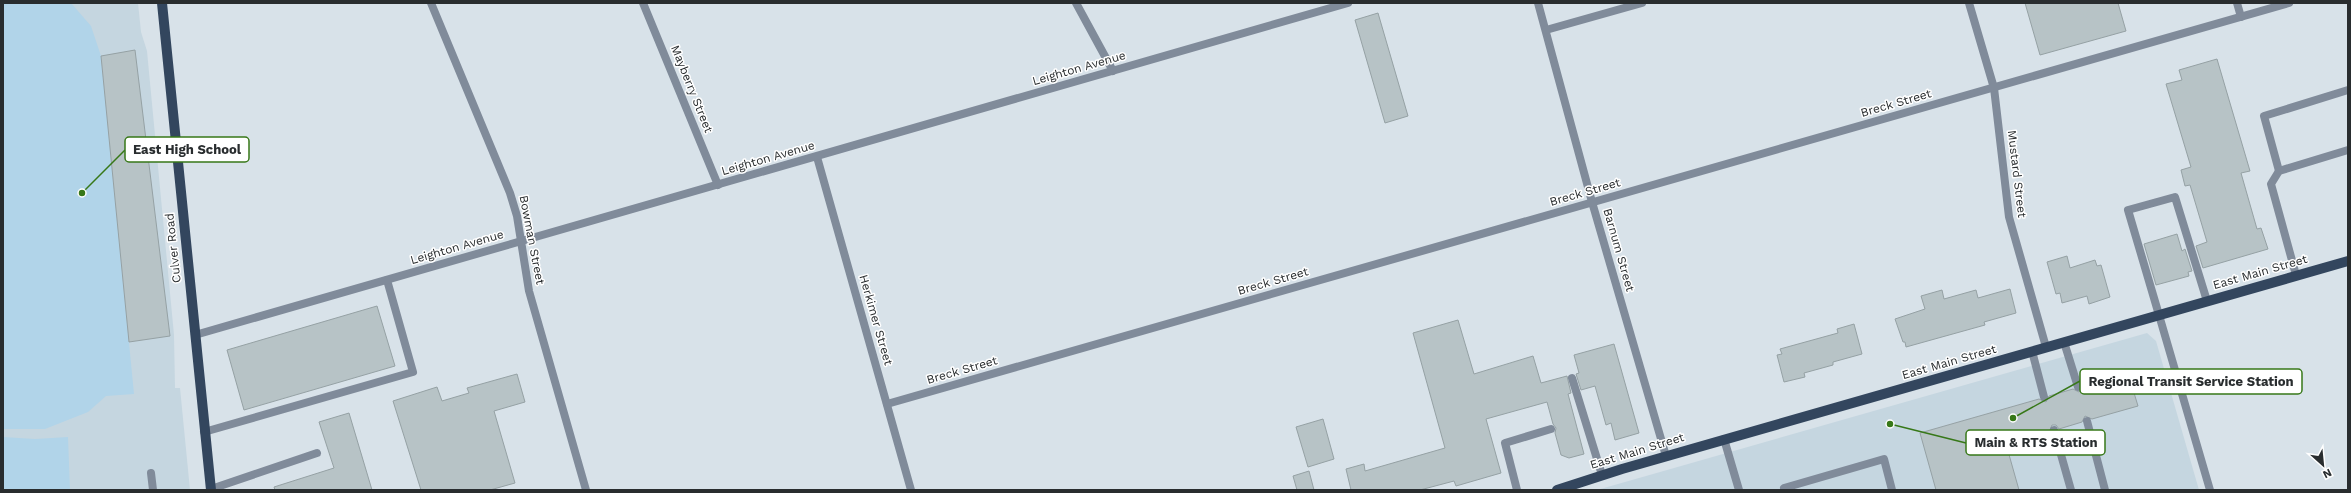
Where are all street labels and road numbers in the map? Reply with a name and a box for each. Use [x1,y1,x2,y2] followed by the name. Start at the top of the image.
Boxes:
[668,43,716,135] street label: Mayberry Street
[1031,48,1127,88] street label: Leighton Avenue
[1859,86,1933,120] street label: Breck Street
[2005,129,2029,219] street label: Mustard Street
[720,138,816,178] street label: Leighton Avenue
[1548,175,1622,209] street label: Breck Street
[516,194,548,286] street label: Bowman Street
[1600,207,1638,293] street label: Barnum Street
[162,212,184,284] street label: Culver Road
[409,227,505,267] street label: Leighton Avenue
[2211,252,2309,292] street label: East Main Street
[1236,264,1310,298] street label: Breck Street
[856,273,896,367] street label: Herkimer Street
[1900,342,1998,382] street label: East Main Street
[925,353,999,387] street label: Breck Street
[1588,430,1686,472] street label: East Main Street

